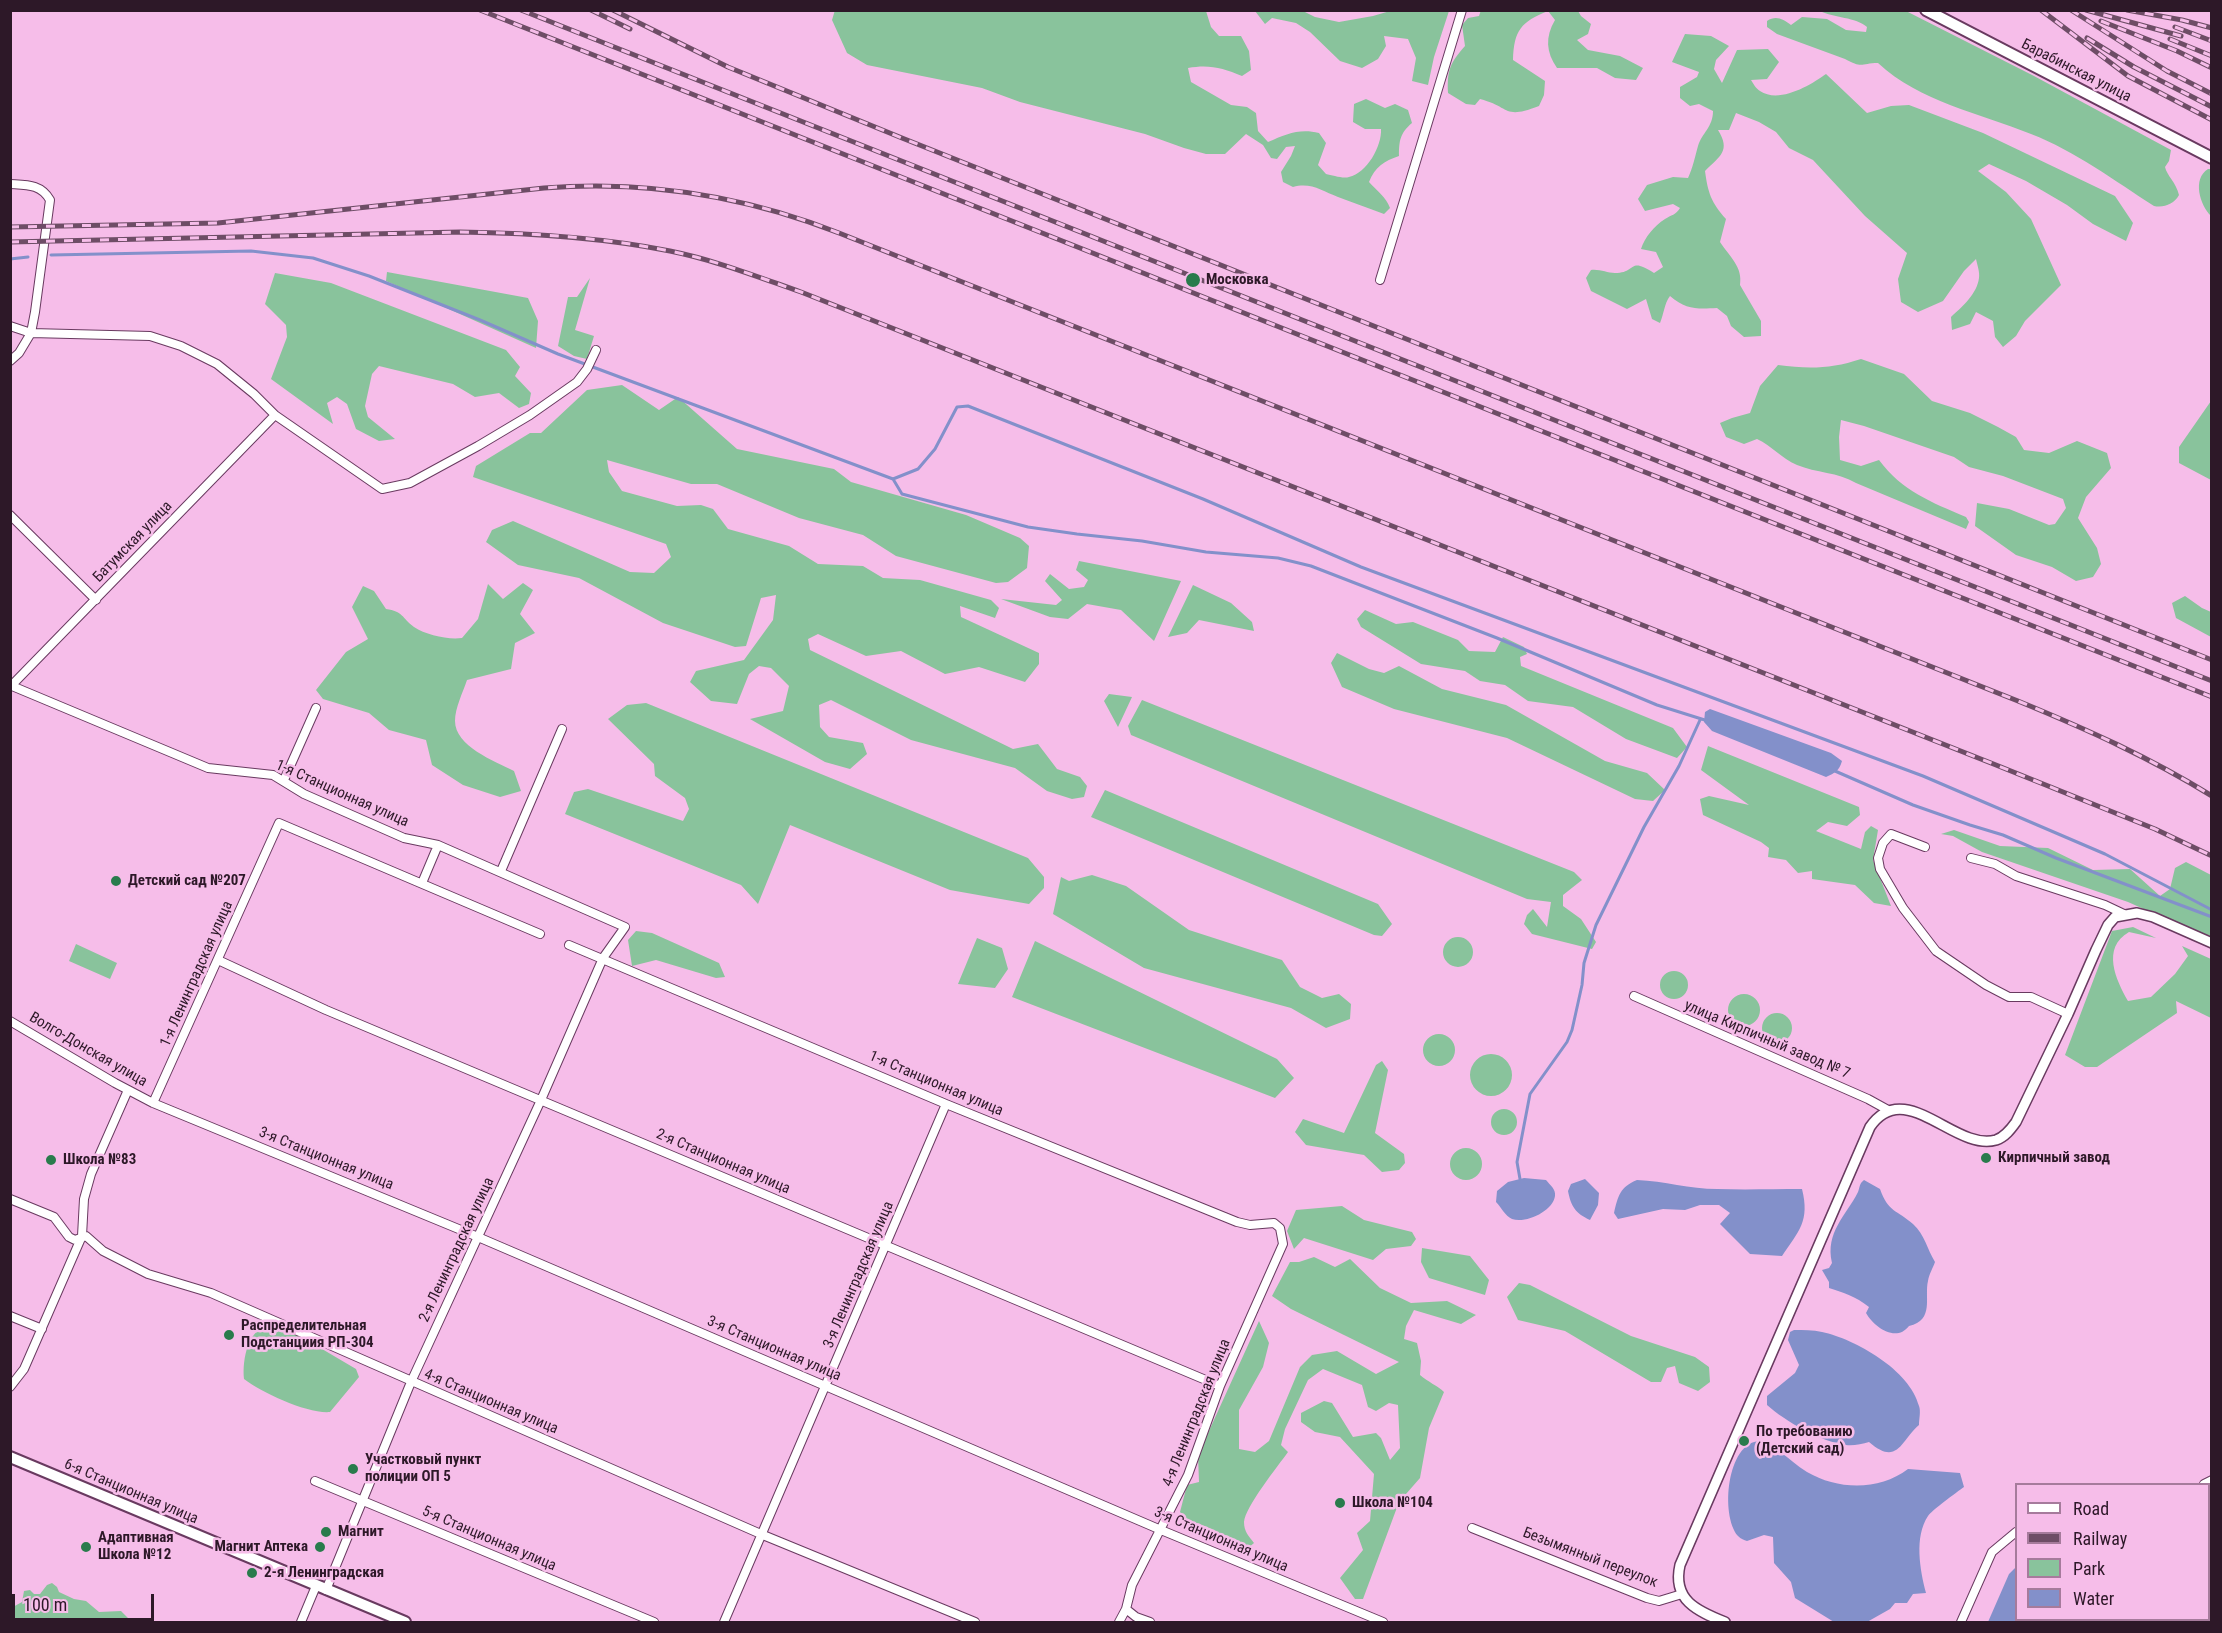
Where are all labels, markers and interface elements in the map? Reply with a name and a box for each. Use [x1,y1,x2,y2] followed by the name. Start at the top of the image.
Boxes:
[2018,36,2134,106] street label: Барабинская улица
[1184,271,1202,289] marker: Московка
[1206,271,1268,289] place label: Московка
[90,498,176,586] street label: Батумская улица
[273,757,411,831] street label: 1-я Станционная улица
[128,872,246,890] place label: Детский сад №207
[109,874,123,888] marker: Детский сад №207
[157,898,237,1050] street label: 1-я Ленинградская улица
[1681,997,1853,1083] street label: улица Кирпичный завод № 7
[26,1009,150,1091] street label: Волго-Донская улица
[866,1048,1006,1120] street label: 1-я Станционная улица
[256,1124,396,1194] street label: 3-я Станционная улица
[653,1126,793,1198] street label: 2-я Станционная улица
[1998,1149,2110,1167] place label: Кирпичный завод
[63,1151,136,1169] place label: Школа №83
[1979,1151,1993,1165] marker: Кирпичный завод
[44,1153,58,1167] marker: Школа №83
[416,1175,498,1325] street label: 2-я Ленинградская улица
[820,1199,898,1351] street label: 3-я Ленинградская улица
[704,1313,844,1385] street label: 3-я Станционная улица
[241,1317,374,1352] place label: Распределительная Подстанциия РП-304
[222,1328,236,1342] marker: Распределительная Подстанциия РП-304
[1159,1337,1235,1489] street label: 4-я Ленинградская улица
[421,1366,561,1438] street label: 4-я Станционная улица
[1756,1423,1853,1458] place label: По требованию (Детский сад)
[1737,1434,1751,1448] marker: По требованию (Детский сад)
[365,1451,481,1486] place label: Участковый пункт полиции ОП 5
[61,1456,201,1528] street label: 6-я Станционная улица
[346,1462,360,1476] marker: Участковый пункт полиции ОП 5
[2015,1483,2210,1621] legend
[1352,1494,1433,1512] place label: Школа №104
[1333,1496,1347,1510] marker: Школа №104
[2073,1498,2109,1519] text: Road
[419,1503,559,1575] street label: 5-я Станционная улица
[1151,1504,1291,1576] street label: 3-я Станционная улица
[338,1523,384,1541] place label: Магнит
[1520,1524,1660,1592] street label: Безымянный переулок
[319,1525,333,1539] marker: Магнит
[2073,1528,2127,1549] text: Railway
[98,1529,174,1564] place label: Адаптивная Школа №12
[214,1538,308,1556] place label: Магнит Аптека
[79,1540,93,1554] marker: Адаптивная Школа №12
[313,1540,327,1554] marker: Магнит Аптека
[2073,1558,2105,1579] text: Park
[264,1564,384,1582] place label: 2-я Ленинградская
[245,1566,259,1580] marker: 2-я Ленинградская
[15,1582,158,1620] scale bar
[2073,1588,2114,1609] text: Water
[23,1594,67,1615] text: 100 m

